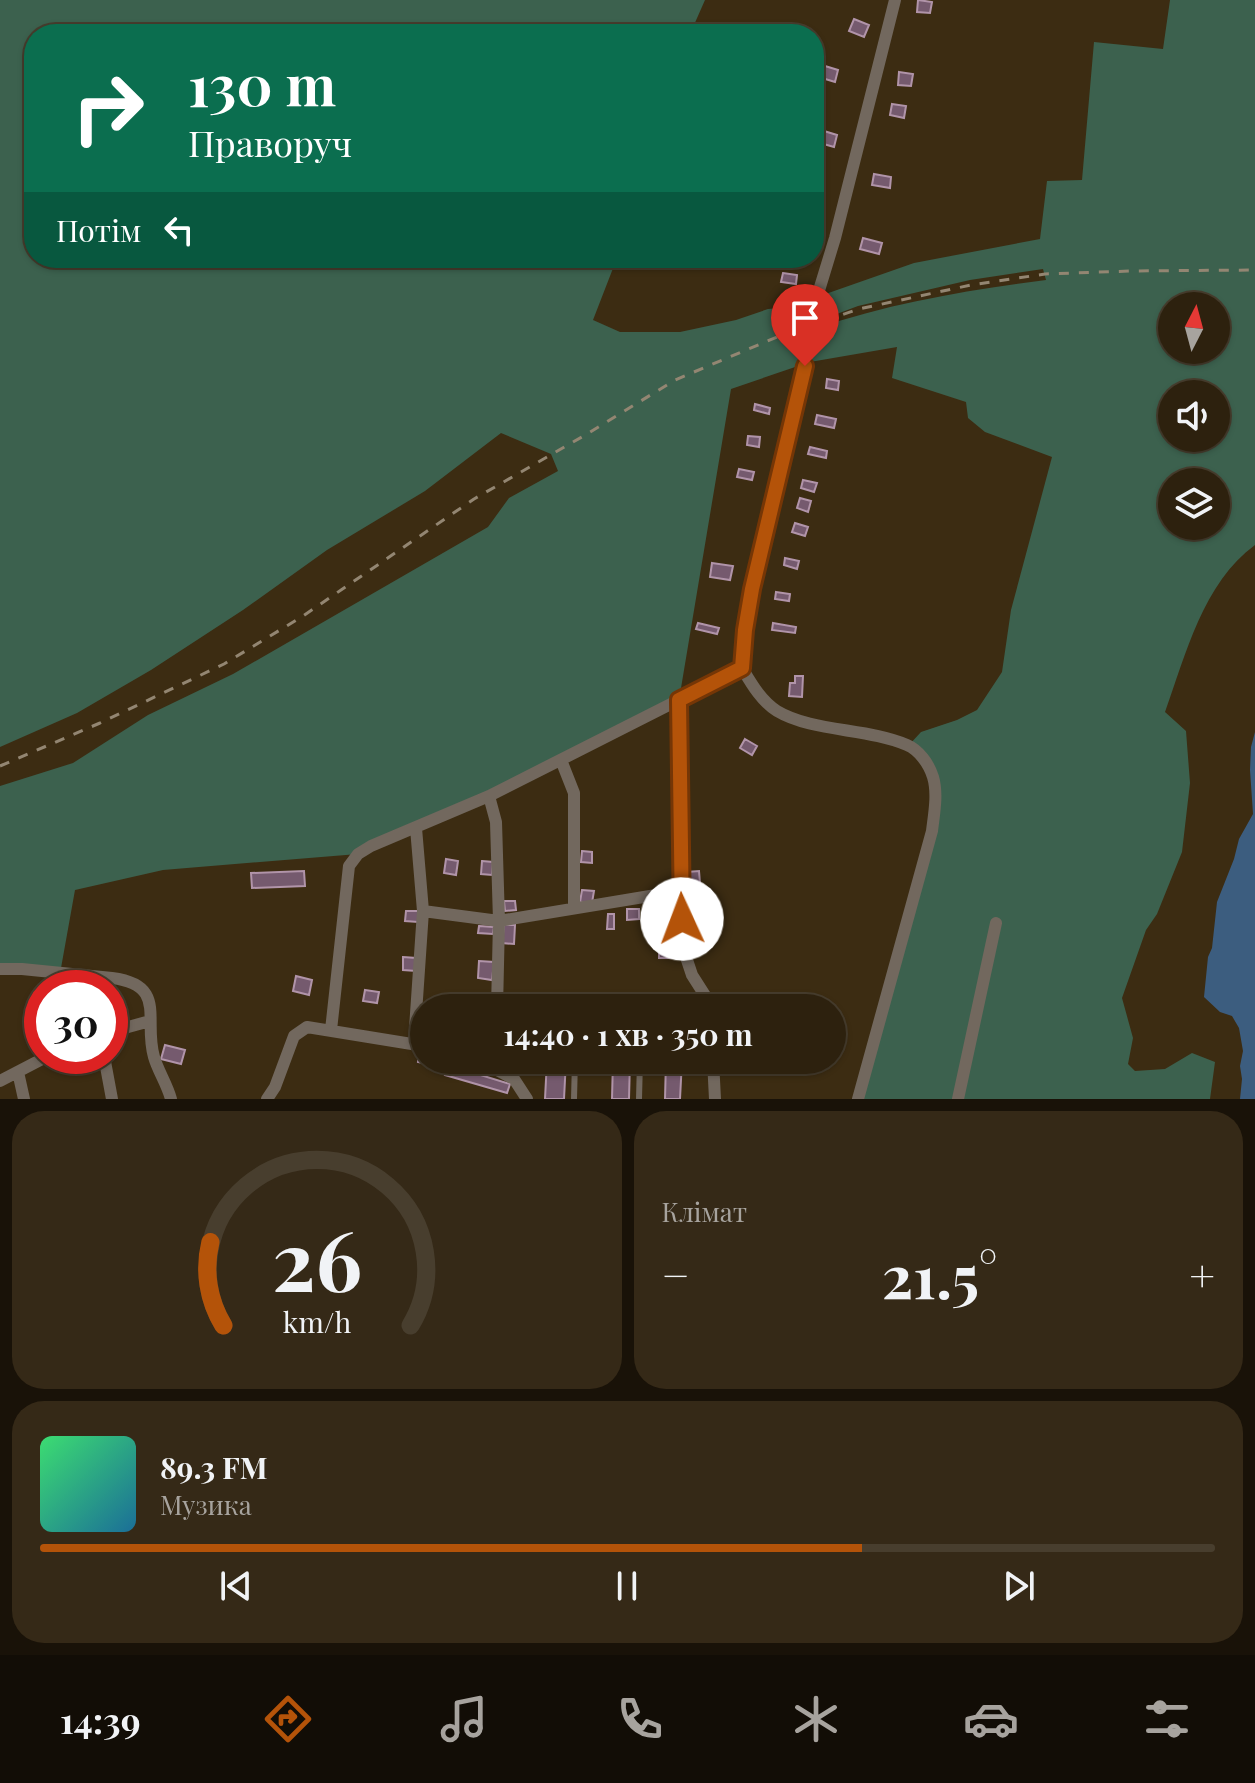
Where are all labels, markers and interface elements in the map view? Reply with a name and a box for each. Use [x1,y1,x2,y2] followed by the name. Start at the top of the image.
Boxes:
[188,46,336,121] text: 130 m
[56,56,160,160] icon: right
[188,118,352,166] text: Праворуч
[157,208,201,252] icon: left
[56,210,141,250] text: Потім
[771,284,839,366] pin
[1158,292,1230,364] north arrow
[1158,292,1230,540] map controls
[783,296,827,340] icon: arrive
[1158,380,1230,452] button: sound
[1158,468,1230,540] button: layers
[640,877,724,961] position arrow
[24,970,128,1074] speed limit sign: 30
[503,1014,753,1054] text: 14:40 · 1 хв · 350 m
[662,1194,747,1229] text: Клімат
[272,1202,362,1313] text: 26
[882,1234,997,1314] text: 21.5°
[662,1244,690,1303] text: −
[1189,1244,1215,1303] text: +
[282,1302,351,1340] text: km/h
[160,1447,268,1487] text: 89.3 FM
[160,1487,252,1522] text: Музика
[214,1564,258,1608] icon: previous
[605,1564,649,1608] icon: pause
[997,1564,1041,1608] icon: next
[260,1691,316,1747] icon: directions
[436,1691,492,1747] icon: music
[612,1691,668,1747] icon: phone
[788,1691,844,1747] icon: climate
[963,1691,1019,1747] icon: car
[1139,1691,1195,1747] icon: filters
[60,1695,141,1743] text: 14:39

